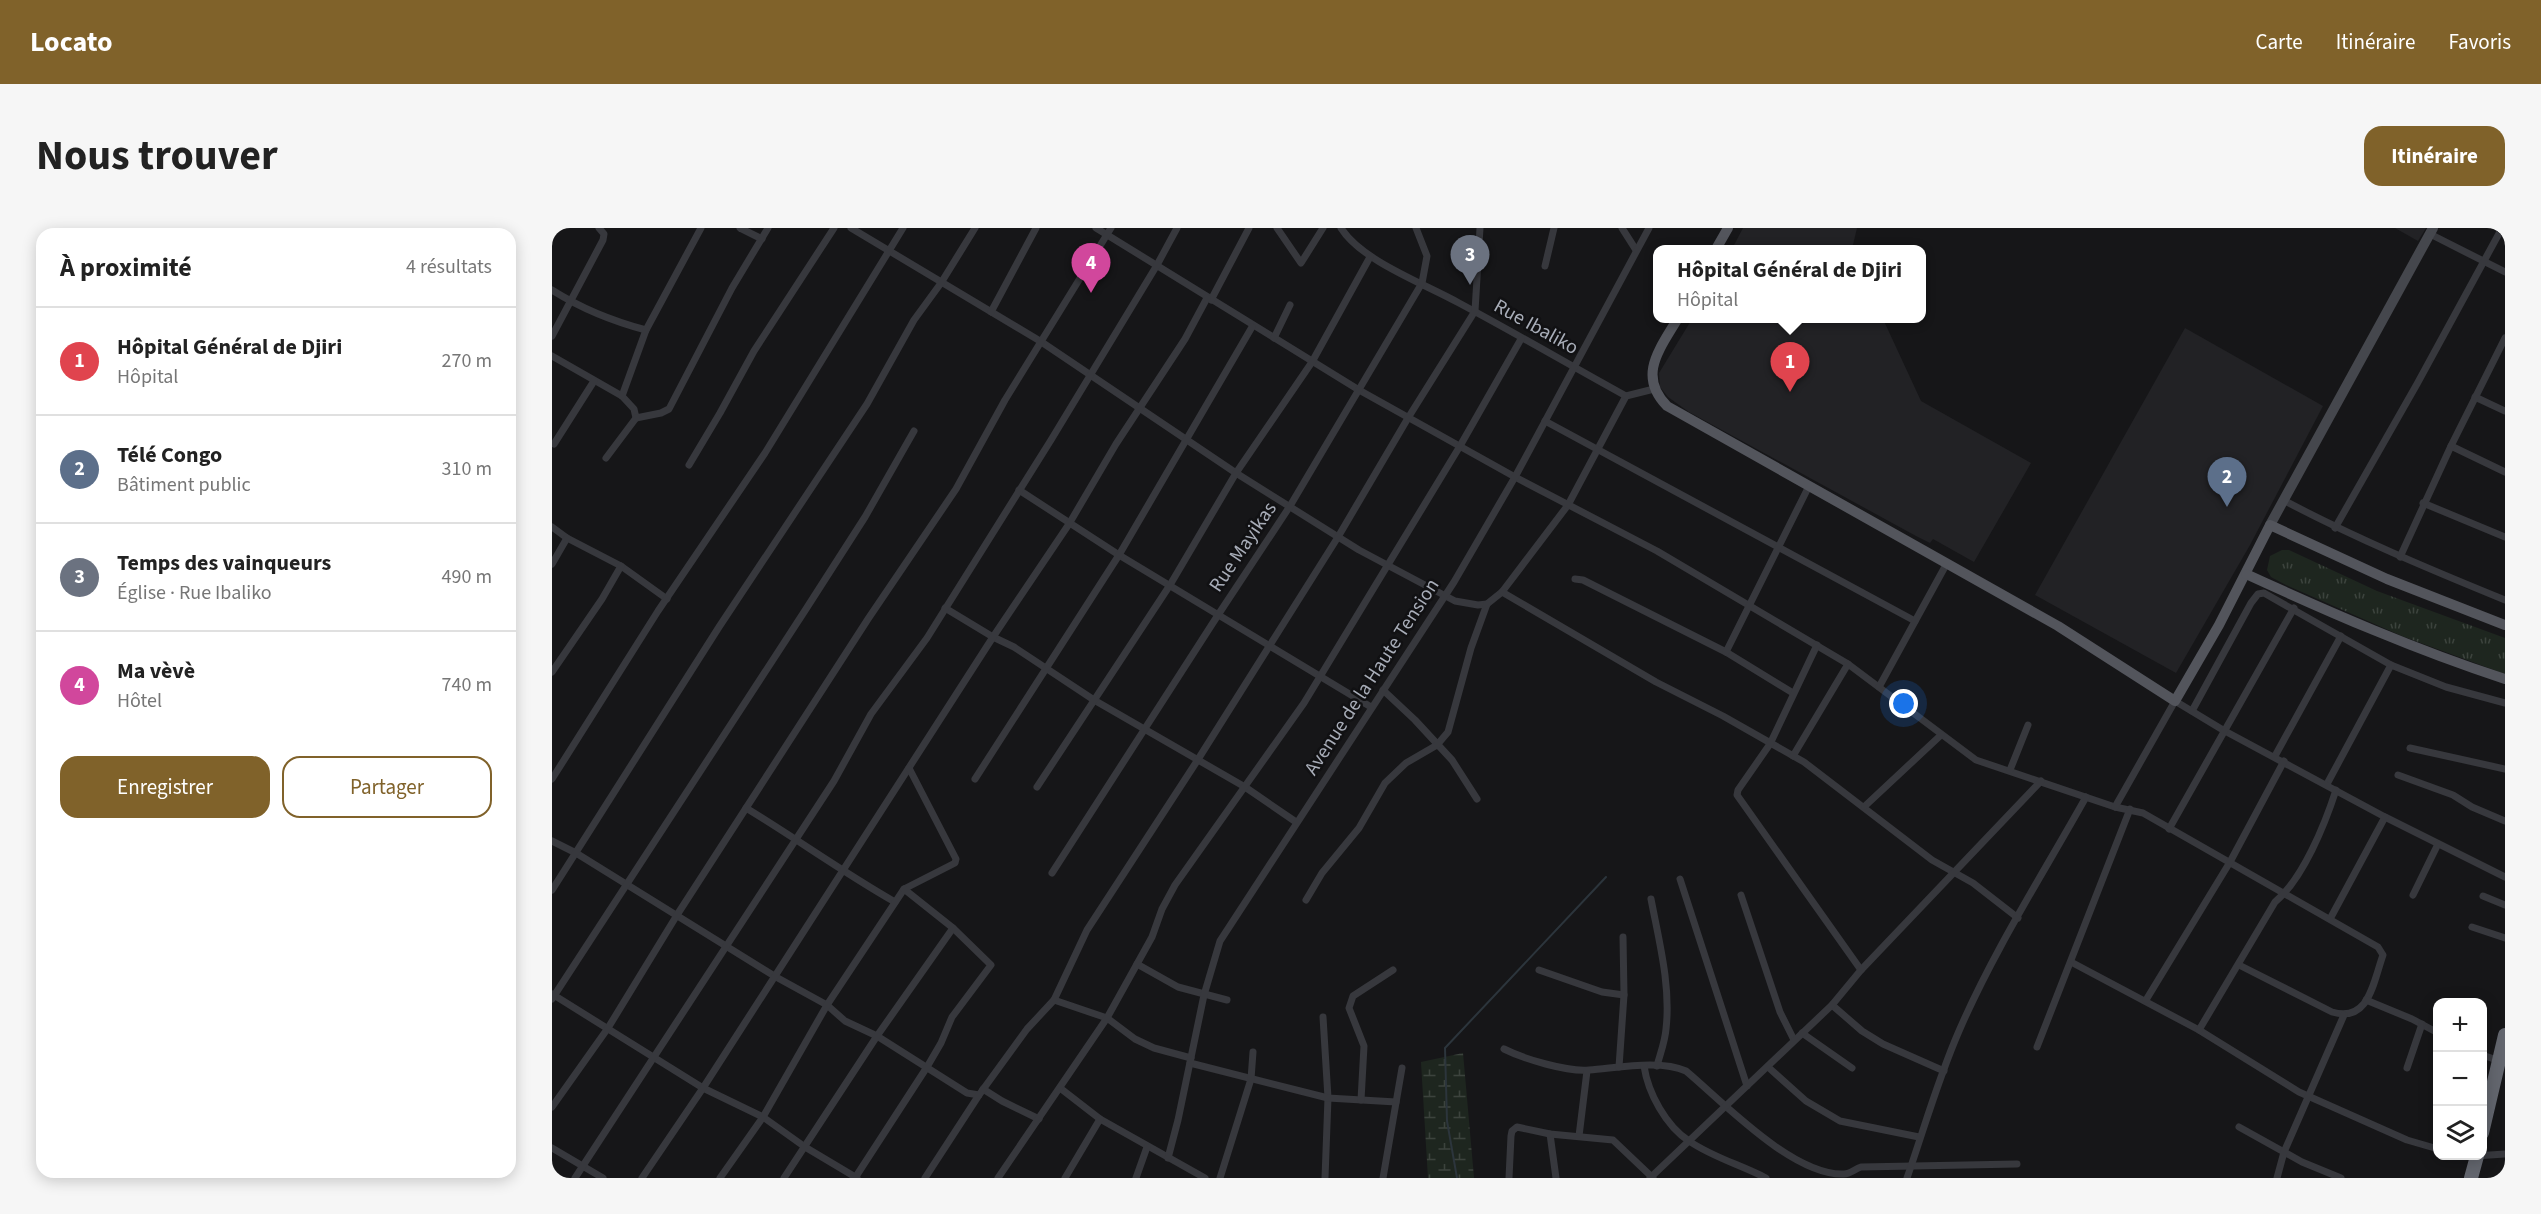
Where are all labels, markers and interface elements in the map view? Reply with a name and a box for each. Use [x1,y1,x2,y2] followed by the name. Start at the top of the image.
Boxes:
[30,22,112,62] text: Locato
[2256,27,2303,57] text: Carte
[2336,27,2415,57] text: Itinéraire
[2448,27,2511,57] text: Favoris
[36,126,278,186] text: Nous trouver
[2364,126,2505,186] button: Itinéraire
[1450,236,1490,285] pin: 3
[1072,244,1110,293] pin: 4
[1653,245,1926,323] popup
[60,249,192,286] text: À proximité
[406,253,492,281] text: 4 résultats
[1677,254,1902,286] text: Hôpital Général de Djiri
[1677,286,1738,314] text: Hôpital
[1489,292,1583,362] street label: Rue Ibaliko
[117,331,342,363] text: Hôpital Général de Djiri
[1770,342,1810,392] pin: 1
[74,347,85,375] text: 1
[442,347,492,375] text: 270 m
[117,363,178,391] text: Hôpital
[117,439,222,471] text: Télé Congo
[74,455,85,483] text: 2
[442,455,492,483] text: 310 m
[2208,458,2246,507] pin: 2
[117,471,251,499] text: Bâtiment public
[1203,496,1283,598] street label: Rue Mayikas
[117,547,331,579] text: Temps des vainqueurs
[74,563,85,591] text: 3
[442,563,492,591] text: 490 m
[1298,573,1446,781] street label: Avenue de la Haute Tension
[117,579,272,607] text: Église · Rue Ibaliko
[117,655,195,687] text: Ma vèvè
[74,671,85,699] text: 4
[442,671,492,699] text: 740 m
[117,687,162,715] text: Hôtel
[1889,689,1918,718] your location
[60,756,270,818] button: Enregistrer
[282,756,492,818] button: Partager
[2433,998,2487,1160] map controls
[2433,998,2487,1052] button: +
[2433,1052,2487,1106] button: −
[2433,1106,2487,1160] button: layers

